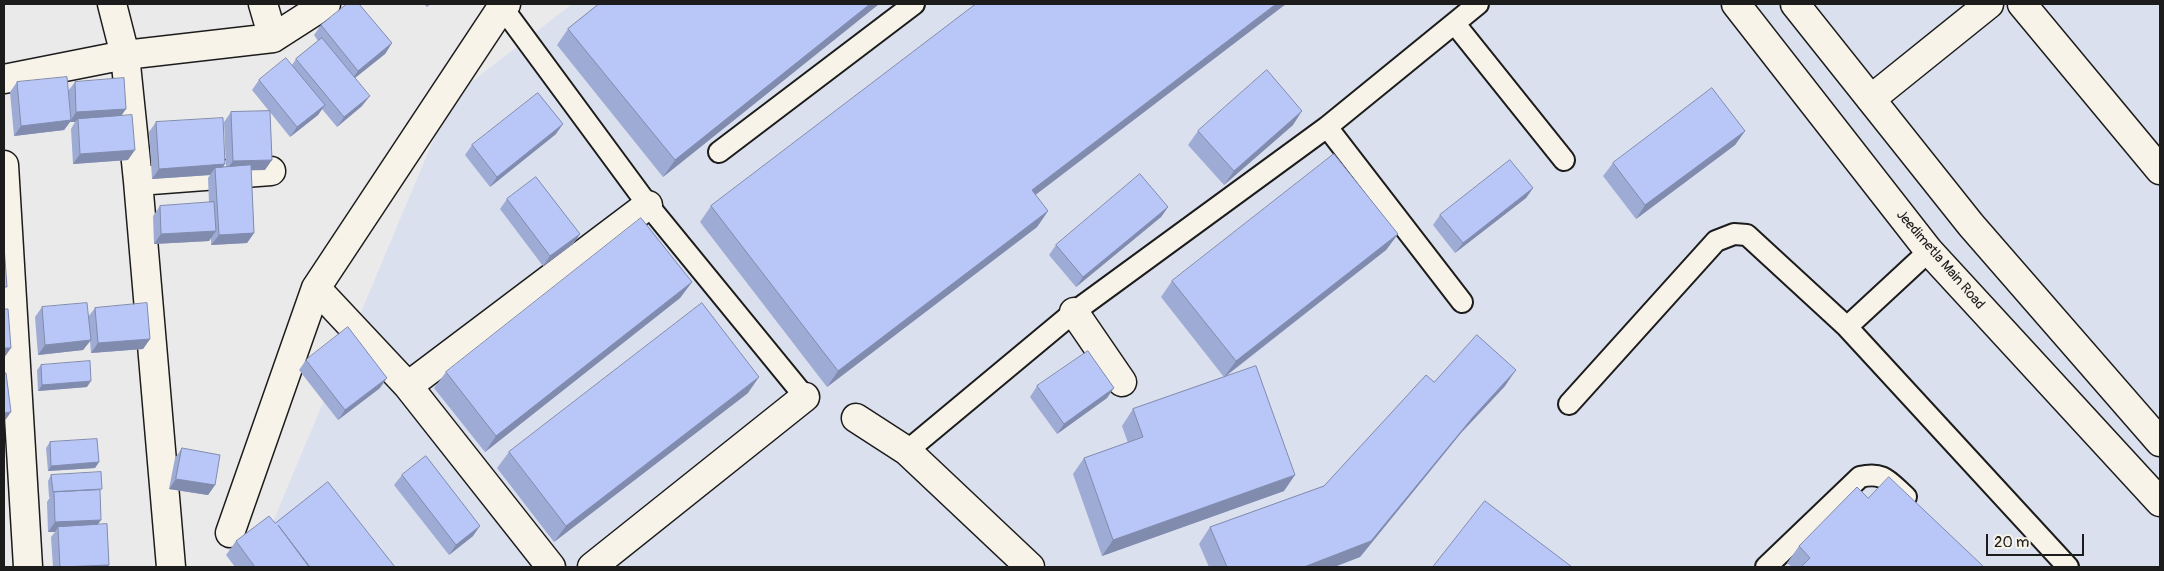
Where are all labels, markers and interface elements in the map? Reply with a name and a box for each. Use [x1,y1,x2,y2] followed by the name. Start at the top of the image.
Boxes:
[1892,207,1988,313] street label: Jeedimetla Main Road
[1989,524,2086,556] scale bar
[1994,533,2029,552] text: 20 m

